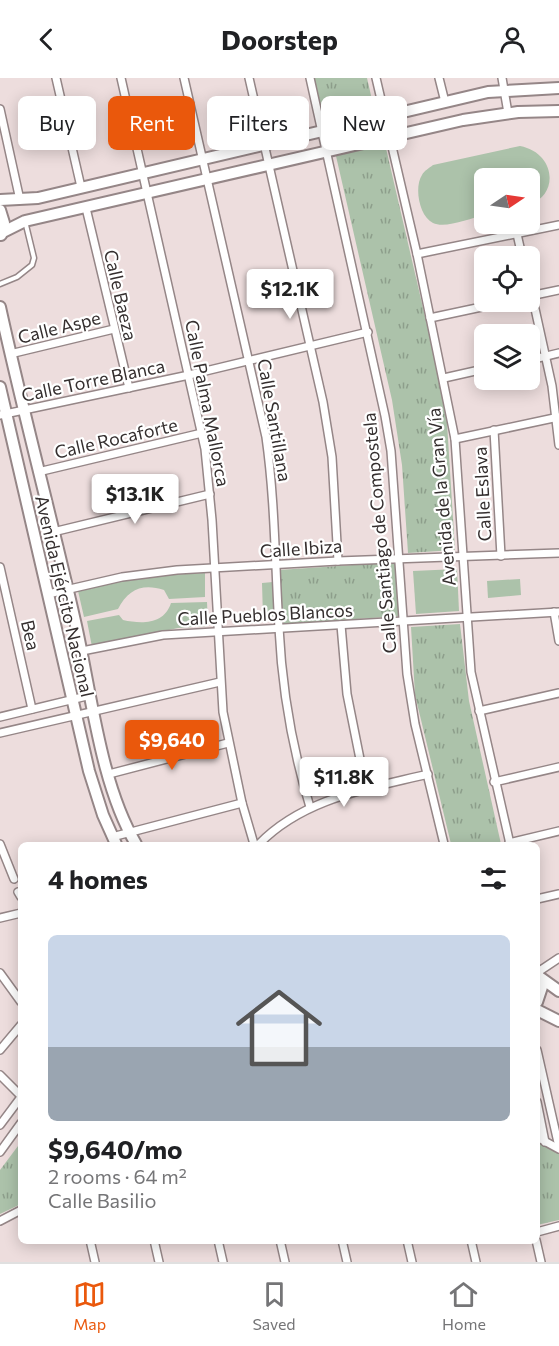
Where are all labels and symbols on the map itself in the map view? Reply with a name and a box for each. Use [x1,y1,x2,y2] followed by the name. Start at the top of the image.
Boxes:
[474,168,540,234] north arrow
[100,247,142,343] street label: Calle Baeza
[241,269,339,320] pin: $12.1K
[15,306,103,348] street label: Calle Aspe
[181,318,235,488] street label: Calle Palma Mallorca
[19,354,167,406] street label: Calle Torre Blanca
[253,357,297,483] street label: Calle Santillana
[422,407,460,587] street label: Avenida de la Gran Vía
[358,412,400,654] street label: Calle Santiago de Compostela
[52,413,180,463] street label: Calle Rocaforte
[469,446,495,542] street label: Calle Eslava
[86,474,184,525] pin: $13.1K
[31,493,99,699] street label: Avenida Ejército Nacional
[259,534,343,562] street label: Calle Ibiza
[177,598,353,630] street label: Calle Pueblos Blancos
[17,618,45,652] street label: Bea
[123,720,221,771] pin: $9,640
[295,757,393,808] pin: $11.8K

